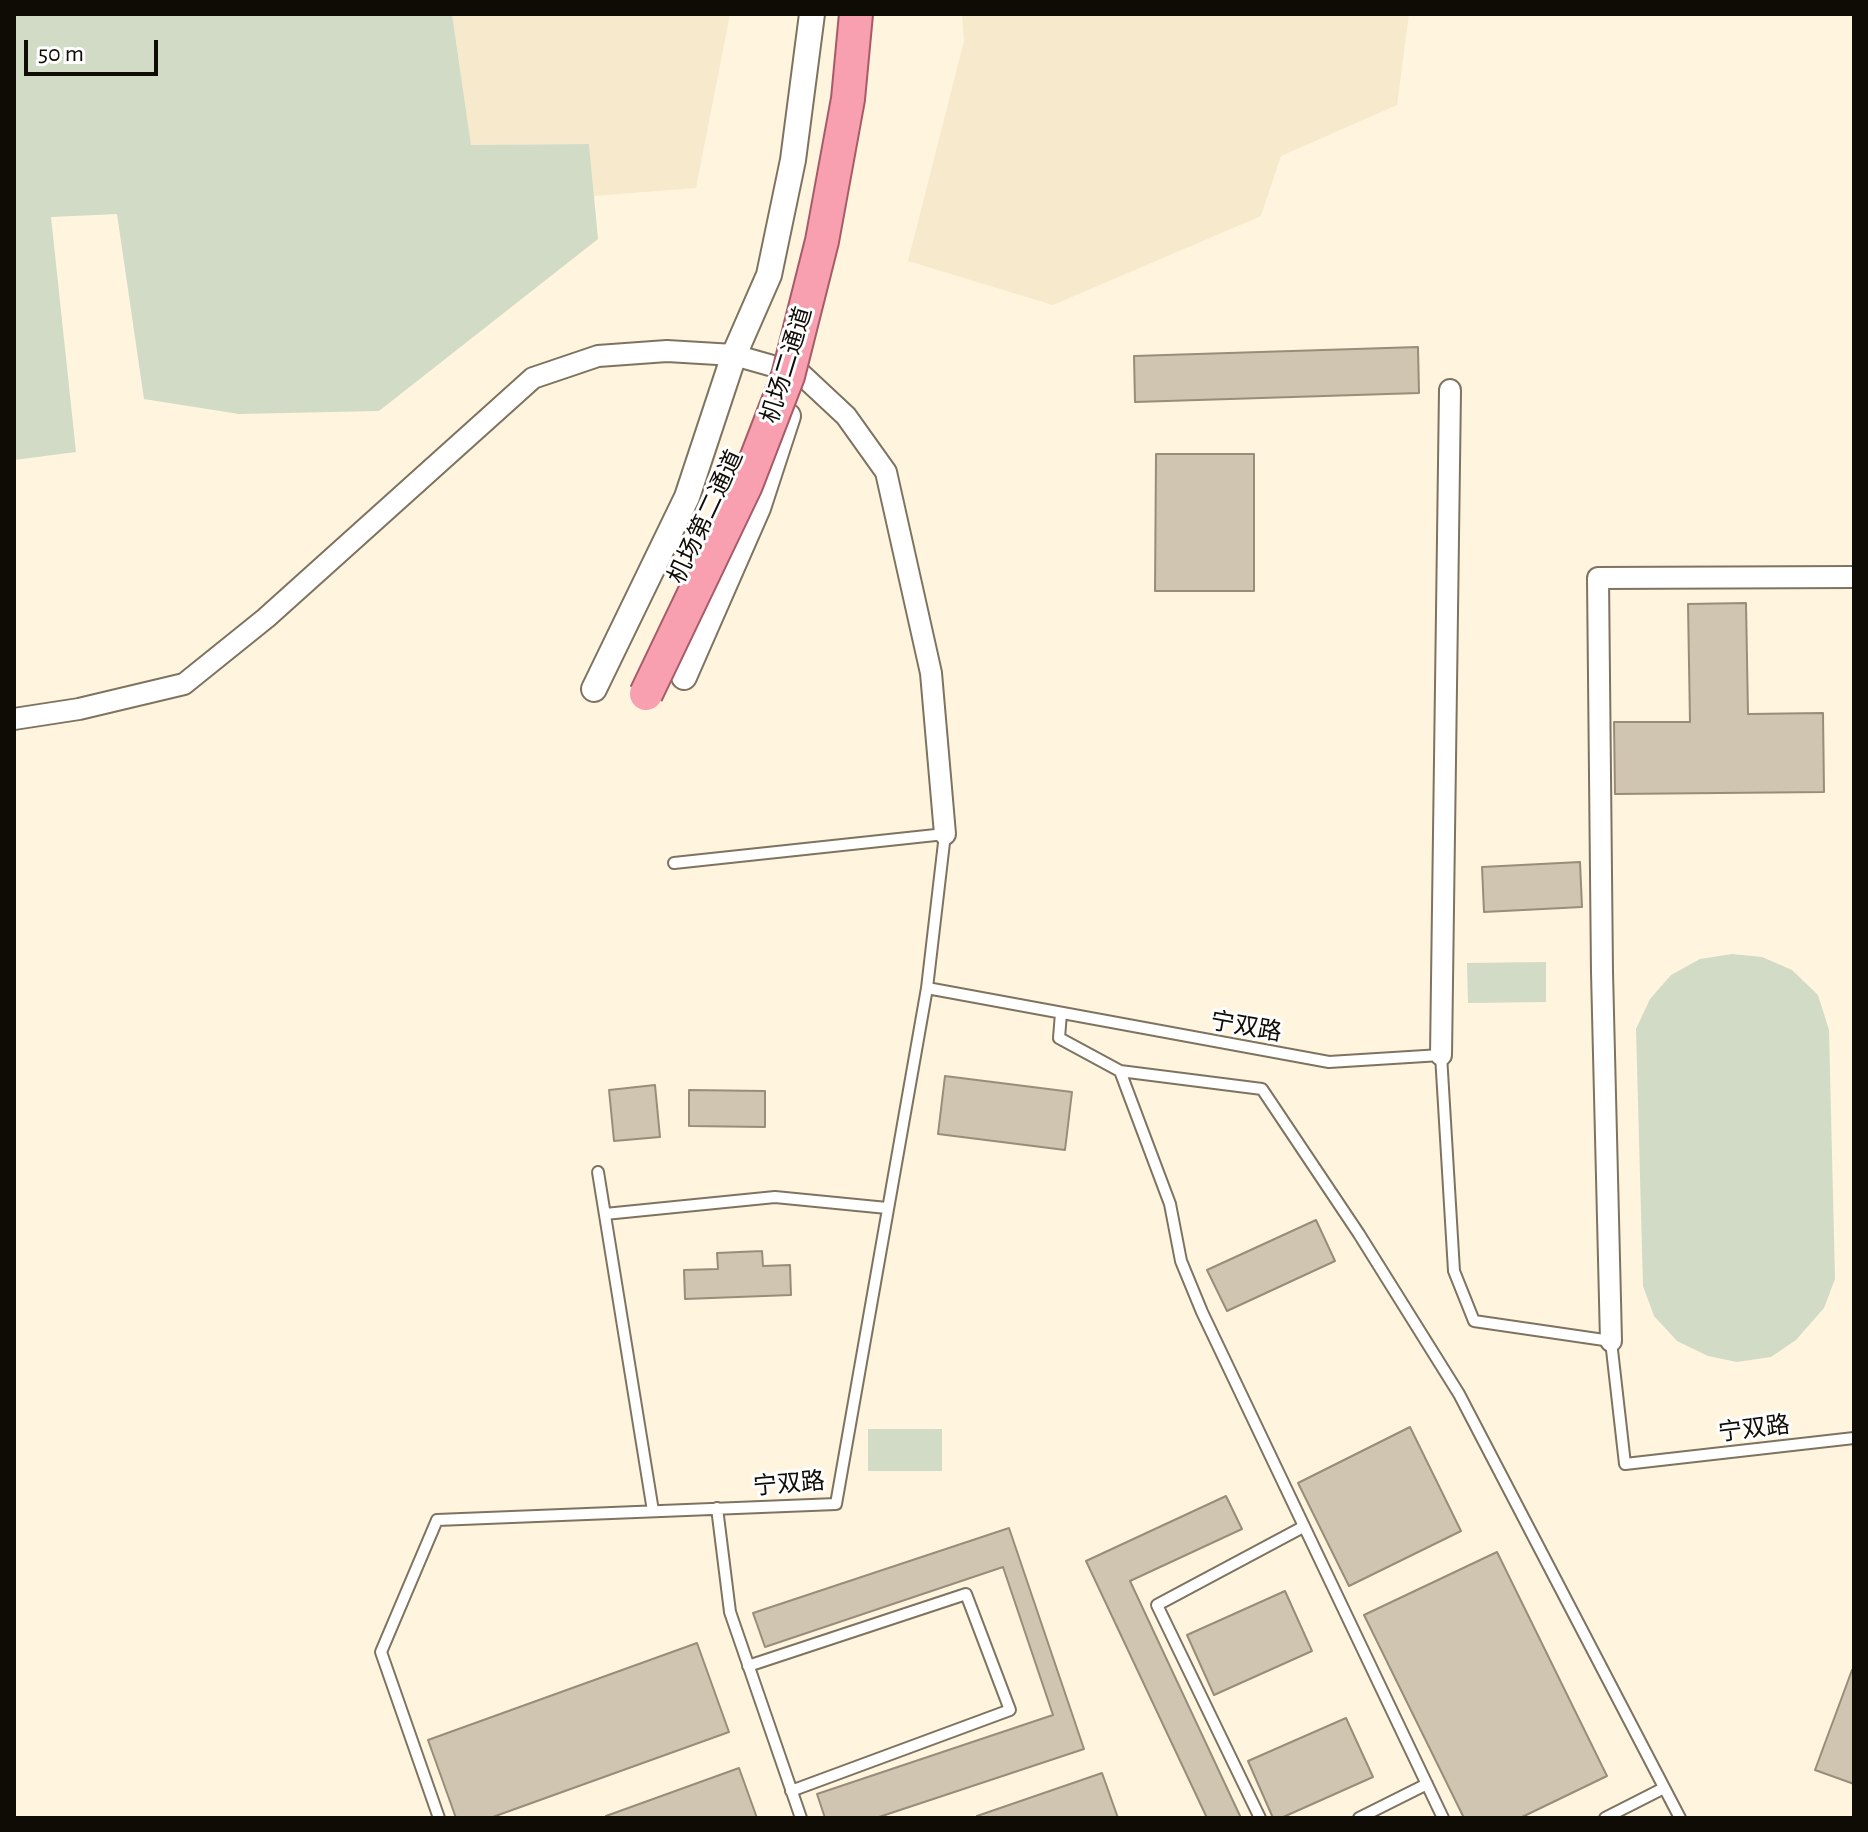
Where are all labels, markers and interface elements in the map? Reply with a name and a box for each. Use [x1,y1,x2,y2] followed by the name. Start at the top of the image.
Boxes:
[28,24,162,74] scale bar
[38,42,84,66] text: 50 m
[756,303,818,427] street label: 机场二通道
[663,446,749,588] street label: 机场第二通道
[1208,1007,1284,1047] street label: 宁双路
[1717,1410,1791,1448] street label: 宁双路
[752,1467,826,1501] street label: 宁双路

